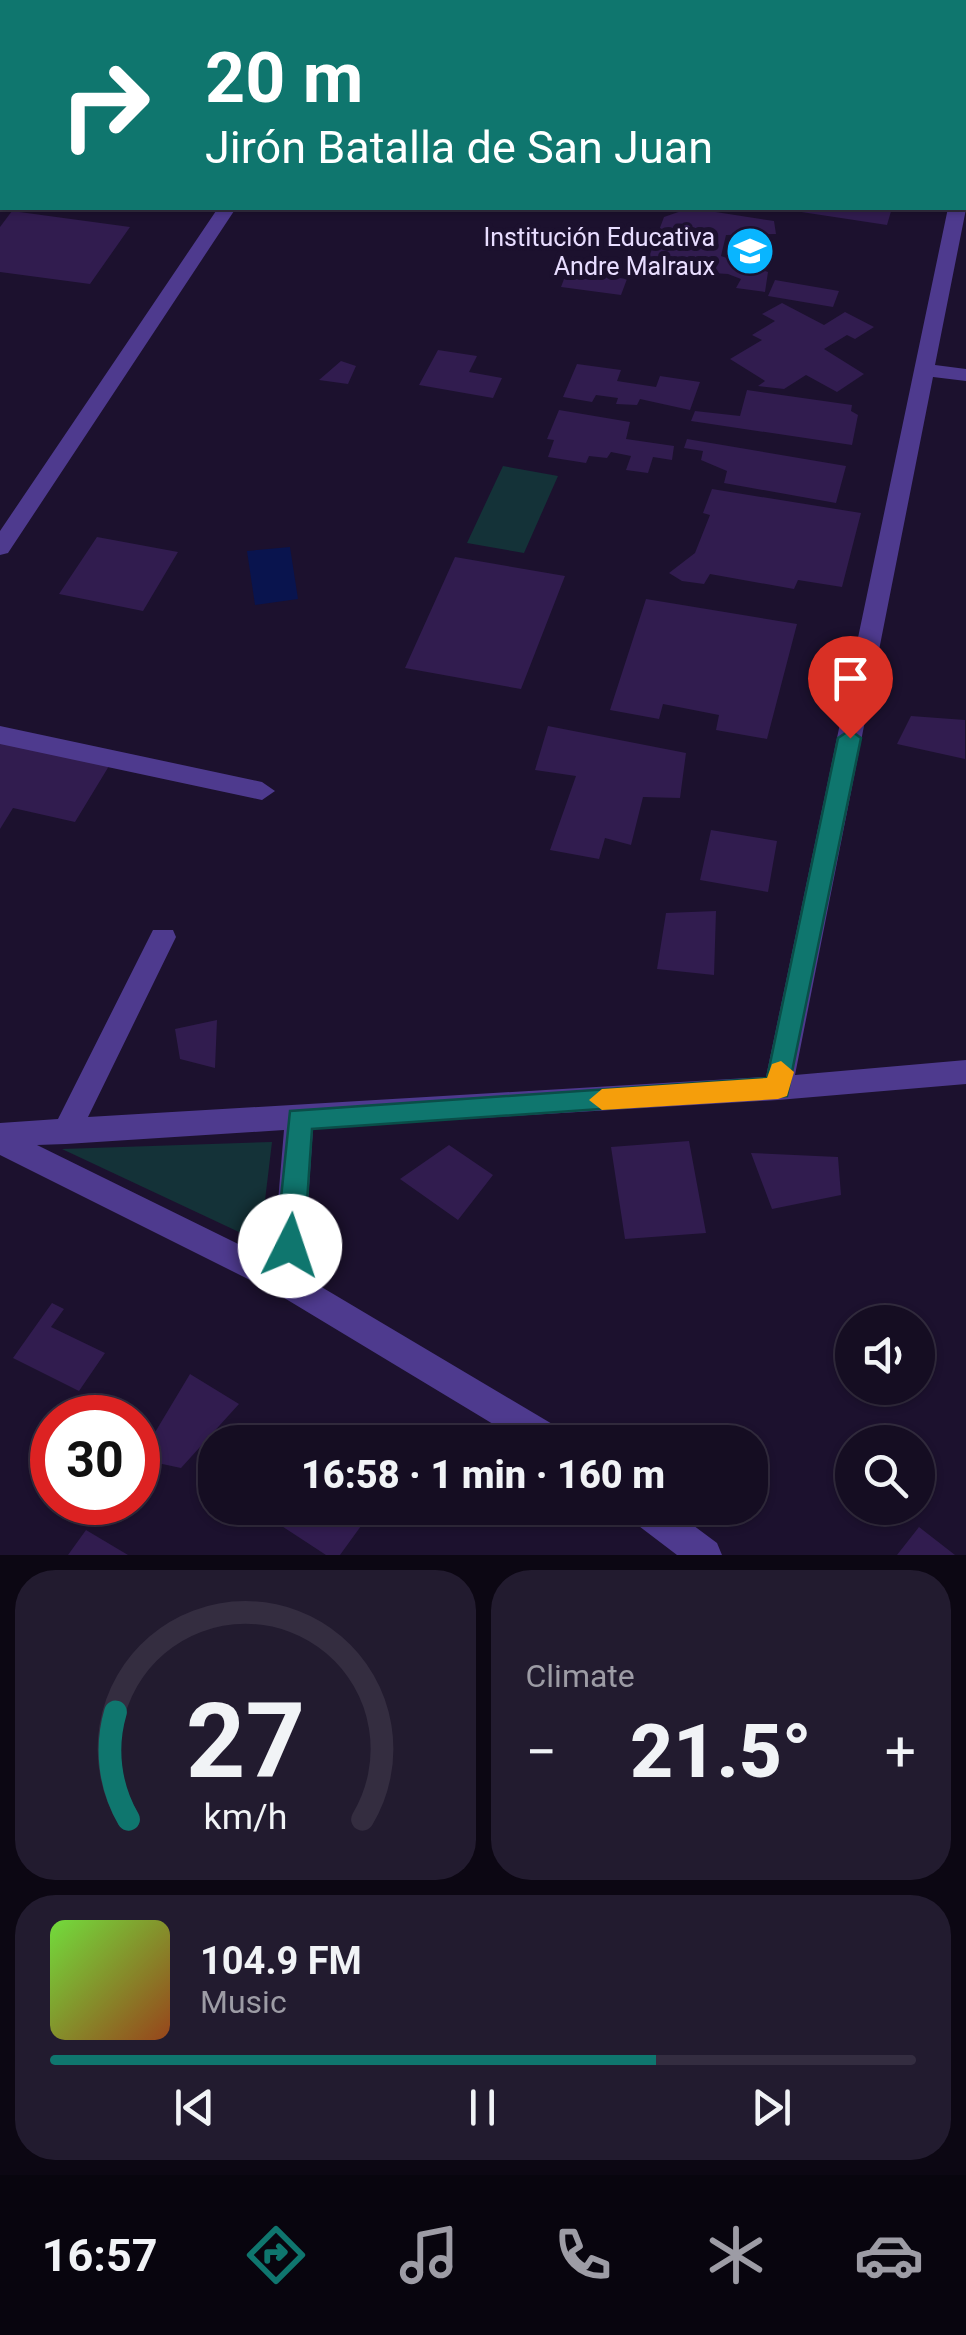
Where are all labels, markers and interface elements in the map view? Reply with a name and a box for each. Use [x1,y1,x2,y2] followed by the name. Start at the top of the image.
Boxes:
[205,37,363,119] text: 20 m
[40,40,170,170] icon: right
[205,121,713,174] text: Jirón Batalla de San Juan
[484,223,715,281] place label: Institución Educativa Andre Malraux
[724,225,776,277] school or university icon: Institución Educativa Andre Malraux
[808,636,893,739] pin
[823,651,878,706] icon: arrive
[238,1194,342,1298] position arrow
[835,1305,935,1525] map controls
[835,1305,935,1405] button: sound
[30,1395,160,1525] speed limit sign: 30
[835,1425,935,1525] button: search
[301,1453,665,1497] text: 16:58 · 1 min · 160 m
[526,1657,635,1695] text: Climate
[186,1681,305,1802] text: 27
[630,1707,812,1795] text: 21.5°
[526,1720,557,1784] text: −
[885,1720,916,1784] text: +
[203,1796,287,1838] text: km/h
[200,1939,362,1983] text: 104.9 FM
[200,1983,287,2021] text: Music
[167,2080,222,2135] icon: previous
[455,2080,510,2135] icon: pause
[744,2080,799,2135] icon: next
[241,2220,311,2290] icon: directions
[394,2220,464,2290] icon: music
[548,2220,618,2290] icon: phone
[701,2220,771,2290] icon: climate
[854,2220,924,2290] icon: car
[42,2229,158,2282] text: 16:57

